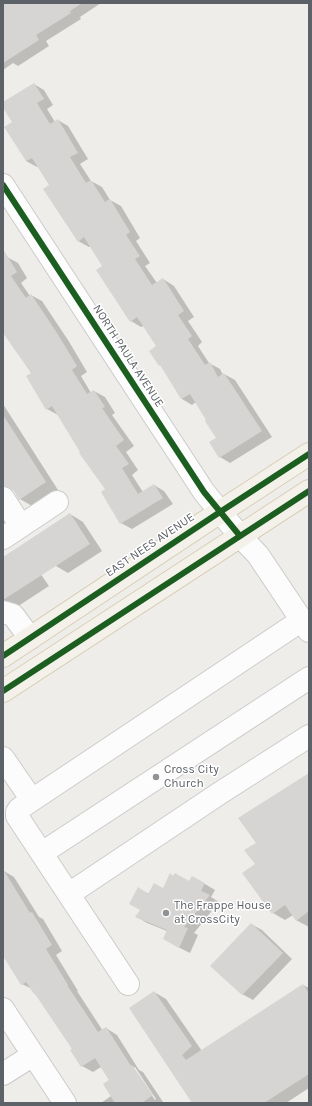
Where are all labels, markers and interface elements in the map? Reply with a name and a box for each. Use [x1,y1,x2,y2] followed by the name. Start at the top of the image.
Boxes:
[89,302,167,410] street label: NORTH PAULA AVENUE
[103,510,197,580] street label: EAST NEES AVENUE
[164,763,219,791] place label: Cross City Church
[151,772,161,782] marker: Cross City Church
[174,899,271,927] place label: The Frappe House at CrossCity
[161,908,171,918] marker: The Frappe House at CrossCity

